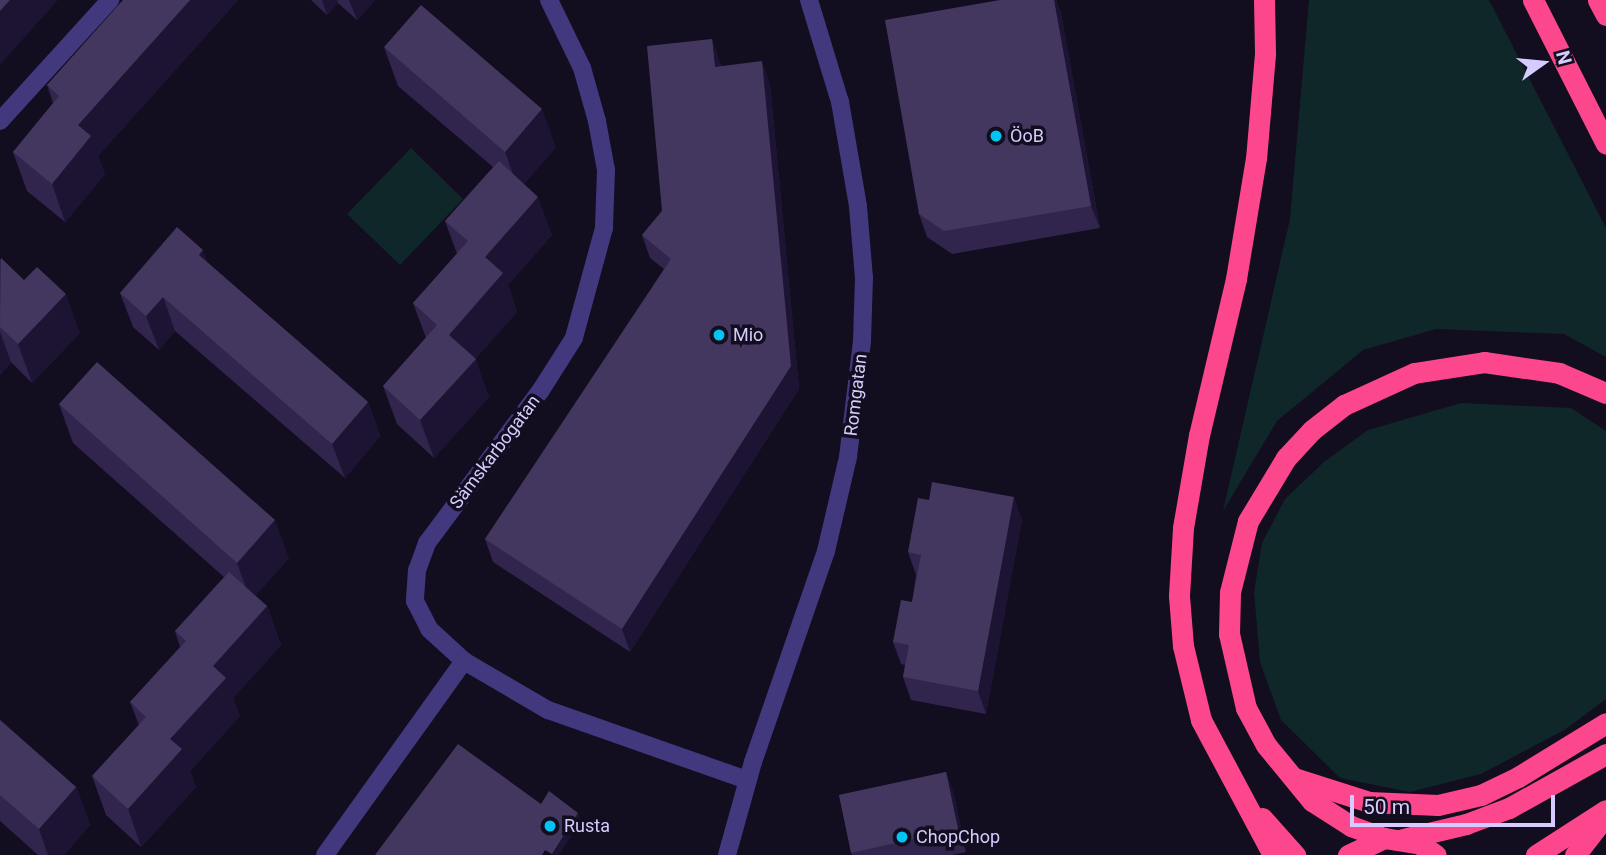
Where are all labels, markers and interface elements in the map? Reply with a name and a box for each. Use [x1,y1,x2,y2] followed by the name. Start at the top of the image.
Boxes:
[1508,28,1578,98] north arrow
[1551,48,1577,67] text: N
[1010,125,1044,147] place label: ÖoB
[988,128,1004,144] marker: ÖoB
[733,324,763,346] place label: Mio
[711,327,727,343] marker: Mio
[840,353,872,437] street label: Romgatan
[445,391,545,513] street label: Sämskarbogatan
[1354,782,1559,826] scale bar
[1363,795,1410,819] text: 50 m
[564,815,610,837] place label: Rusta
[542,818,558,834] marker: Rusta
[916,826,1000,848] place label: ChopChop
[894,829,910,845] marker: ChopChop

